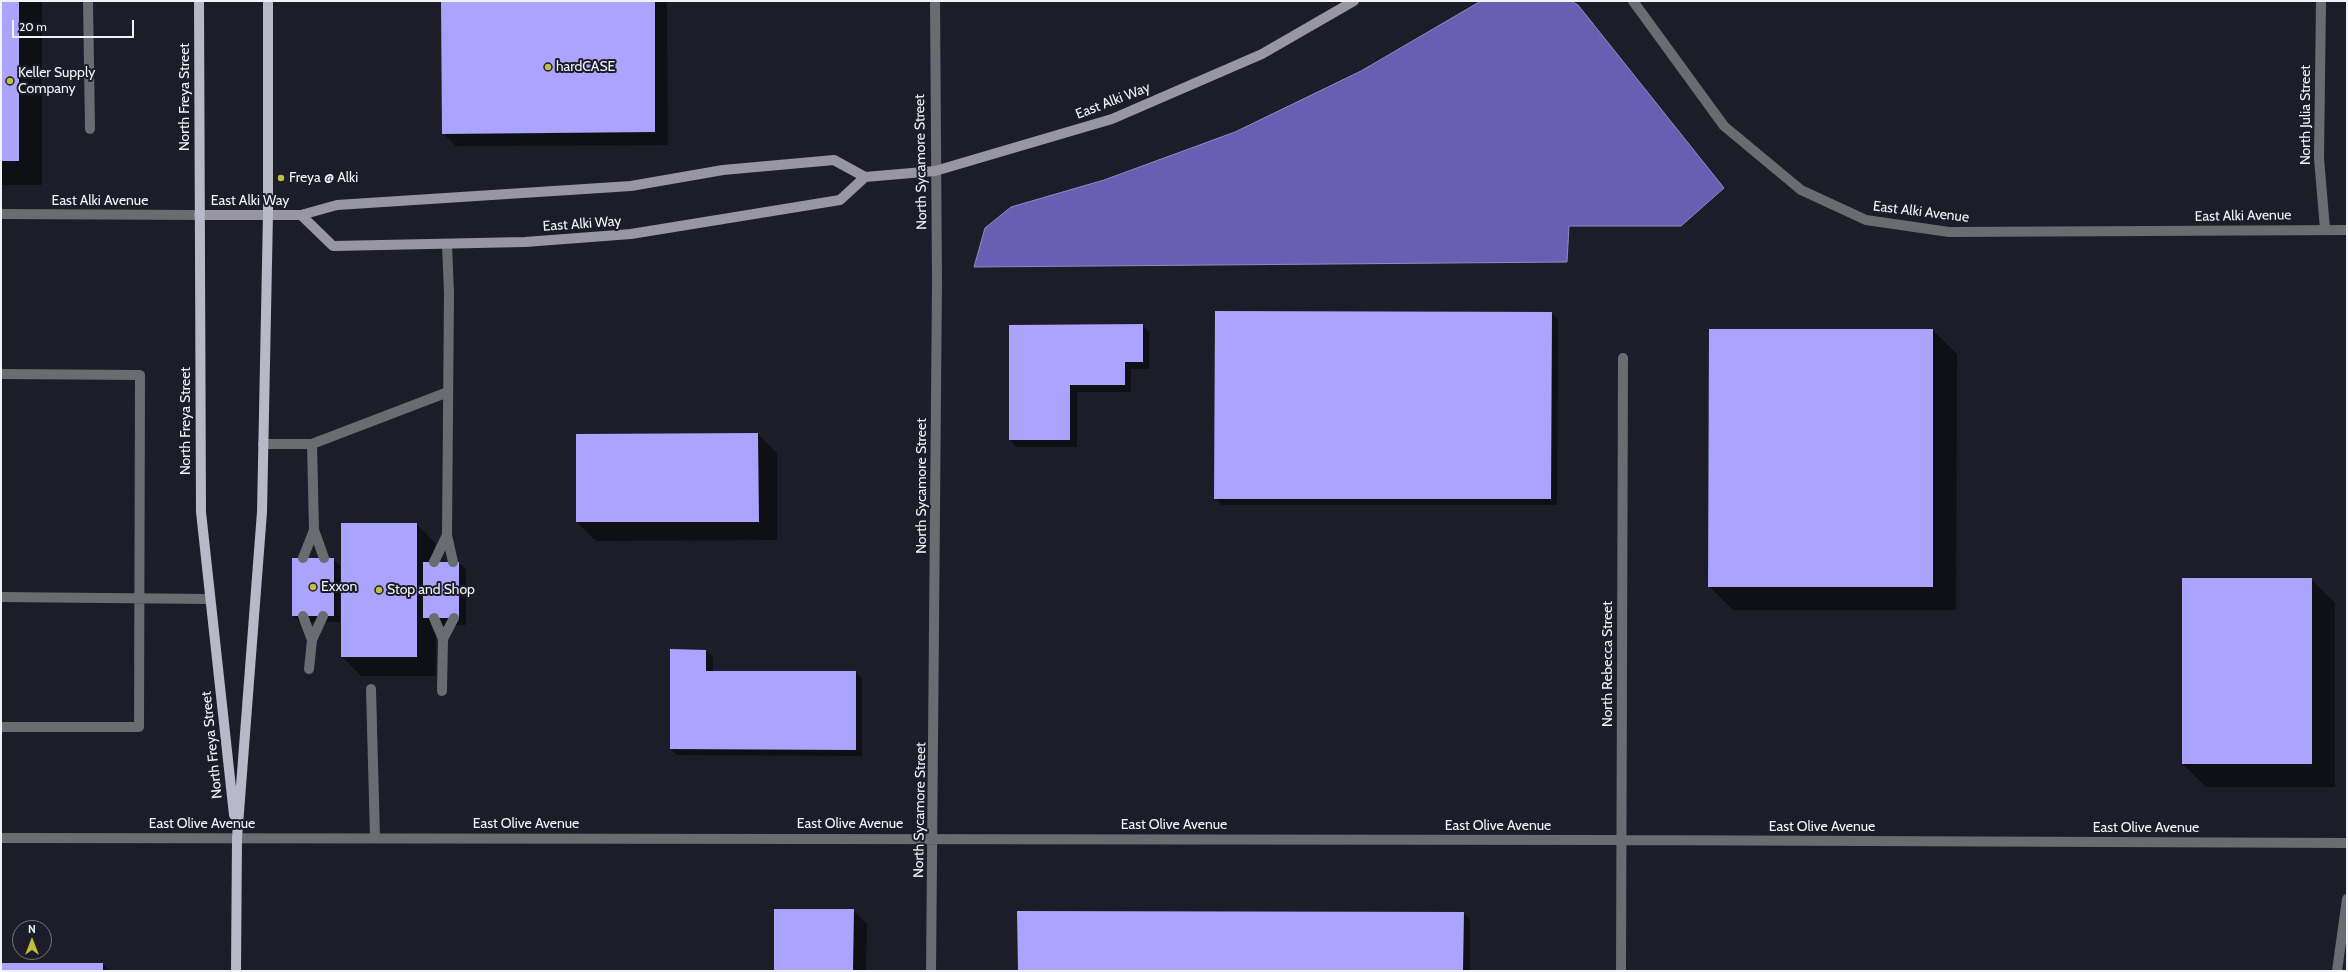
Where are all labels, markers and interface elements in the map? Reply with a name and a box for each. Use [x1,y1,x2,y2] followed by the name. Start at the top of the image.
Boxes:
[14,12,136,38] scale bar
[19,19,47,34] text: 20 m
[177,43,193,151] street label: North Freya Street
[556,59,615,75] place label: hardCASE
[543,62,553,72] marker: hardCASE
[18,65,95,98] place label: Keller Supply Company
[2298,65,2314,165] street label: North Julia Street
[5,76,15,86] marker: Keller Supply Company
[1073,79,1153,123] street label: East Alki Way
[911,94,931,230] street label: North Sycamore Street
[289,170,358,186] place label: Freya @ Alki
[276,173,286,183] marker: Freya @ Alki
[52,193,148,209] street label: East Alki Avenue
[211,193,289,209] street label: East Alki Way
[1872,198,1970,226] street label: East Alki Avenue
[2194,207,2292,225] street label: East Alki Avenue
[542,213,622,235] street label: East Alki Way
[178,367,194,475] street label: North Freya Street
[914,418,930,554] street label: North Sycamore Street
[321,579,357,595] place label: Exxon
[308,582,318,592] marker: Exxon
[387,582,475,598] place label: Stop and Shop
[374,585,384,595] marker: Stop and Shop
[1600,601,1616,727] street label: North Rebecca Street
[198,690,226,800] street label: North Freya Street
[910,742,930,878] street label: North Sycamore Street
[149,816,255,832] street label: East Olive Avenue
[473,816,579,832] street label: East Olive Avenue
[797,816,903,832] street label: East Olive Avenue
[1121,817,1227,833] street label: East Olive Avenue
[1445,818,1551,834] street label: East Olive Avenue
[1769,819,1875,835] street label: East Olive Avenue
[2093,820,2199,836] street label: East Olive Avenue
[12,920,52,960] north arrow
[28,922,36,936] text: N

